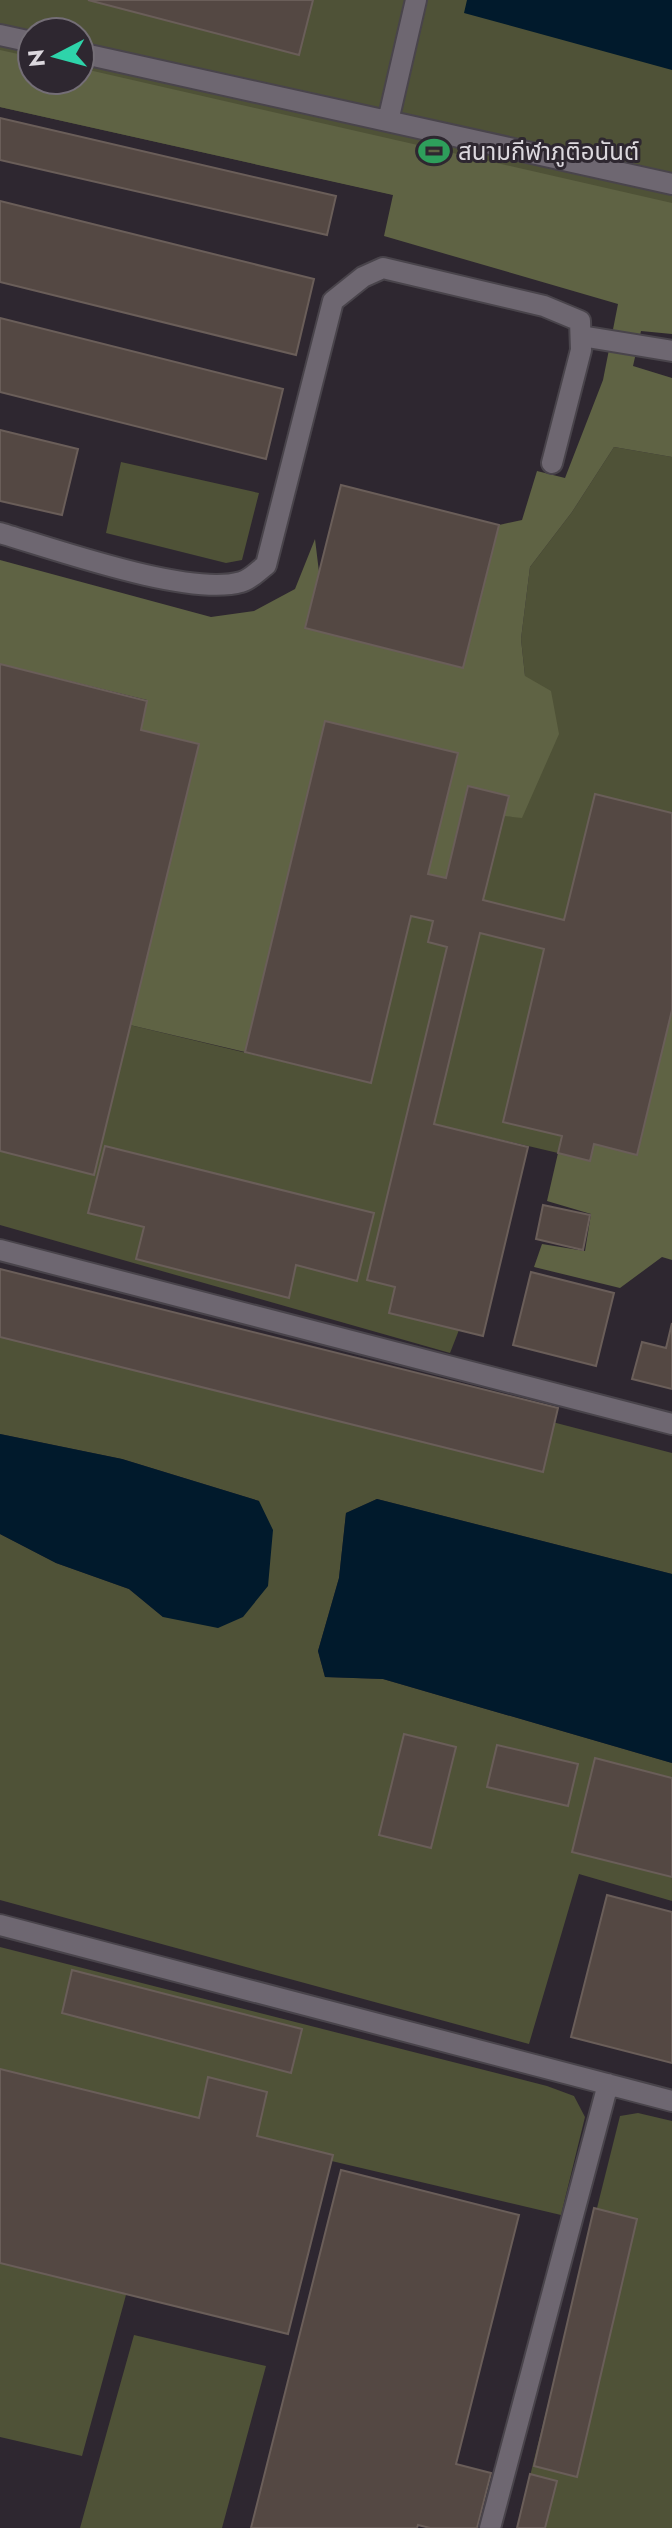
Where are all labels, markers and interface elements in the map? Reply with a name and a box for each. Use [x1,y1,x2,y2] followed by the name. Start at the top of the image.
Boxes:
[16,16,96,96] north arrow
[19,48,53,68] text: N
[417,134,451,168] sports icon: สนามกีฬาภูติอนันต์
[458,134,639,169] place label: สนามกีฬาภูติอนันต์

